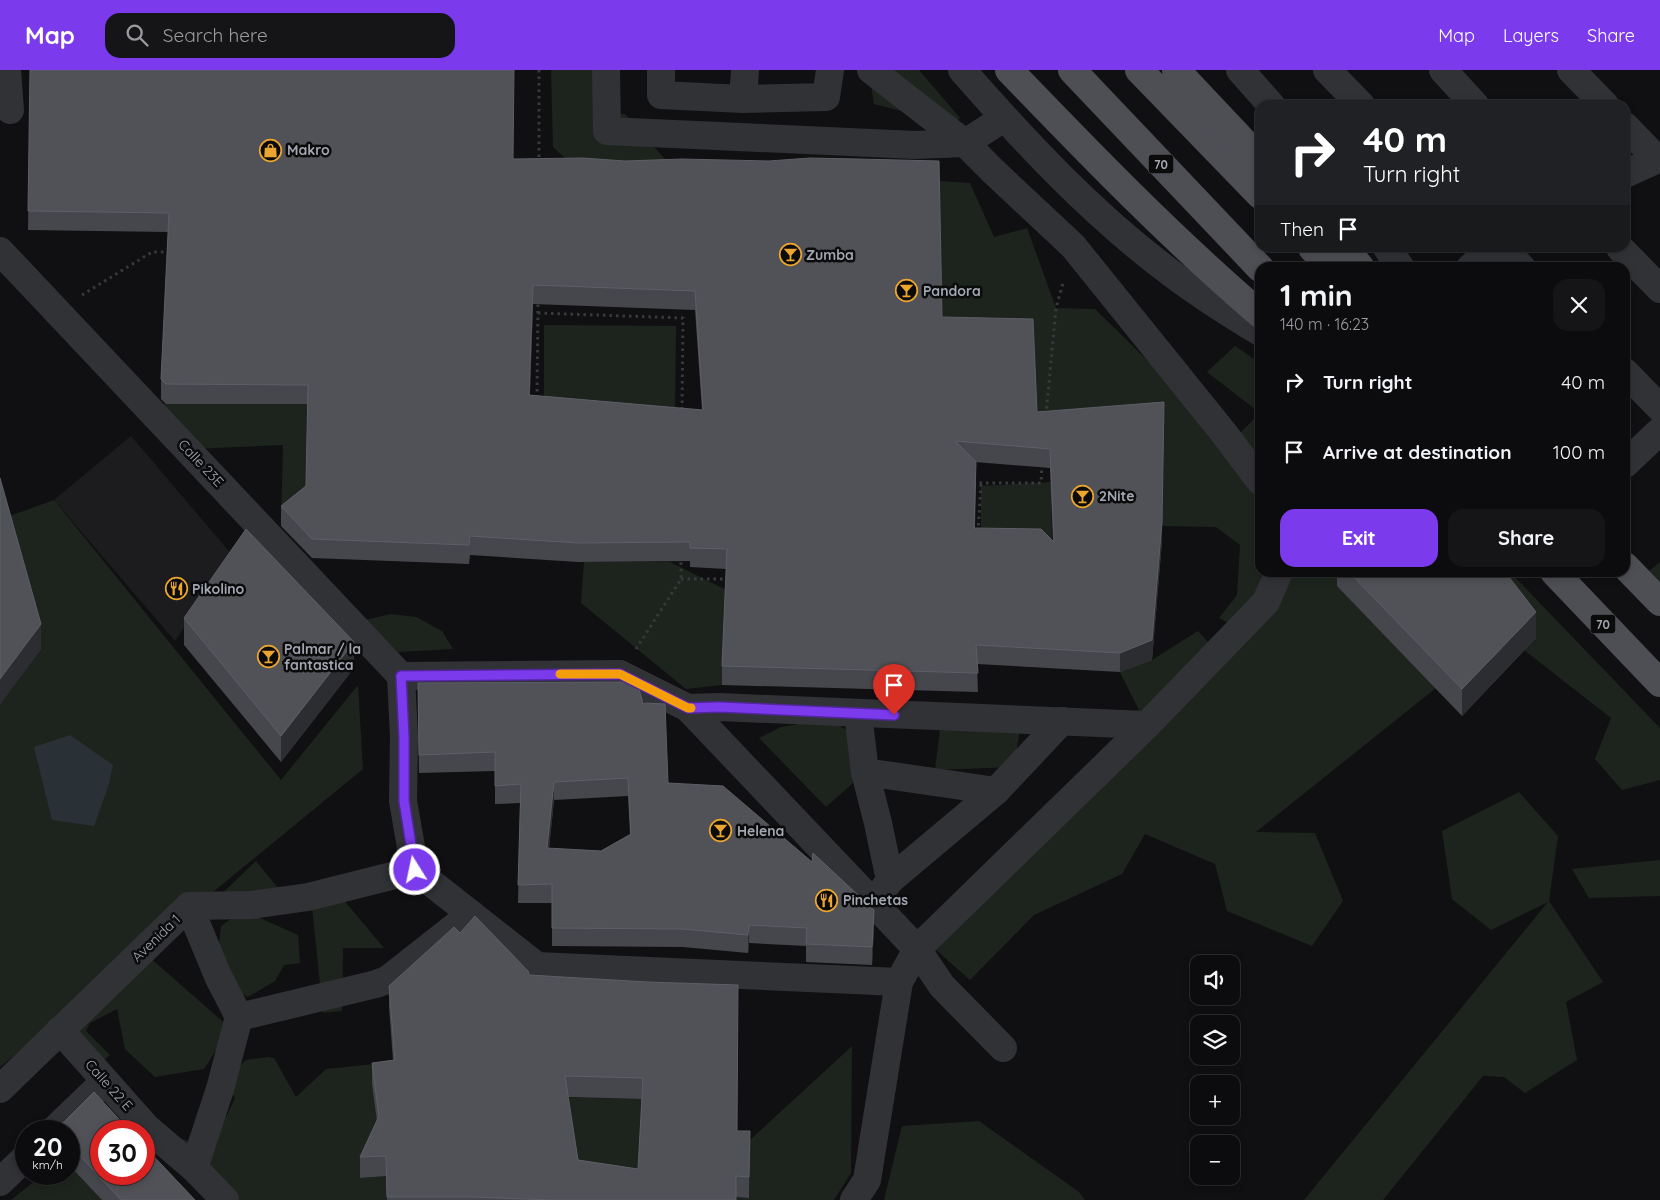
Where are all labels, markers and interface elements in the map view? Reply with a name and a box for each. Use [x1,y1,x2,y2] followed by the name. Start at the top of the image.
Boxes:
[105,13,455,58] search box
[25,20,75,50] text: Map
[123,21,151,49] icon: search
[163,23,268,47] text: Search here
[1438,24,1475,47] text: Map
[1503,24,1559,47] text: Layers
[1587,24,1635,47] text: Share
[1363,117,1447,161] text: 40 m
[1280,120,1345,185] icon: right
[259,138,283,162] shop icon: Makro
[287,141,330,159] place label: Makro
[1148,155,1174,174] road number: 70
[1363,160,1460,188] text: Turn right
[1334,215,1362,243] icon: arrive
[1280,217,1324,241] text: Then
[778,243,802,267] bar icon: Zumba
[806,246,854,264] place label: Zumba
[1280,276,1353,314] text: 1 min
[895,279,919,303] bar icon: Pandora
[1553,279,1605,331] button: close
[923,282,981,300] place label: Pandora
[1280,314,1369,334] text: 140 m · 16:23
[1280,368,1308,396] icon: right
[1323,370,1412,394] text: Turn right
[1561,370,1605,394] text: 40 m
[174,435,228,491] street label: Calle 23E
[1280,438,1308,466] icon: arrive
[1323,440,1512,464] text: Arrive at destination
[1553,440,1605,464] text: 100 m
[1071,484,1095,508] bar icon: 2Nite
[1099,487,1134,505] place label: 2Nite
[1280,509,1438,567] button: Exit
[1448,509,1605,567] button: Share
[164,577,188,601] restaurant icon: Pikolino
[192,580,245,598] place label: Pikolino
[1590,614,1616,634] road number: 70
[284,640,361,674] place label: Palmar / la fantastica
[256,645,280,669] bar icon: Palmar / la fantastica
[873,664,915,715] pin
[880,671,908,699] icon: arrive
[709,819,733,843] bar icon: Helena
[737,822,784,840] place label: Helena
[388,843,440,895] position arrow
[815,888,839,912] restaurant icon: Pinchetas
[843,891,908,909] place label: Pinchetas
[128,910,184,966] street label: Avenida 1
[1190,955,1240,1185] map controls
[1190,955,1240,1005] button: sound
[1190,1015,1240,1065] button: layers
[81,1056,137,1114] street label: Calle 22 E
[1190,1075,1240,1125] button: +
[90,1120,155,1185] speed limit sign: 30
[33,1131,62,1162] text: 20
[1190,1135,1240,1185] button: −
[32,1157,63,1172] text: km/h

